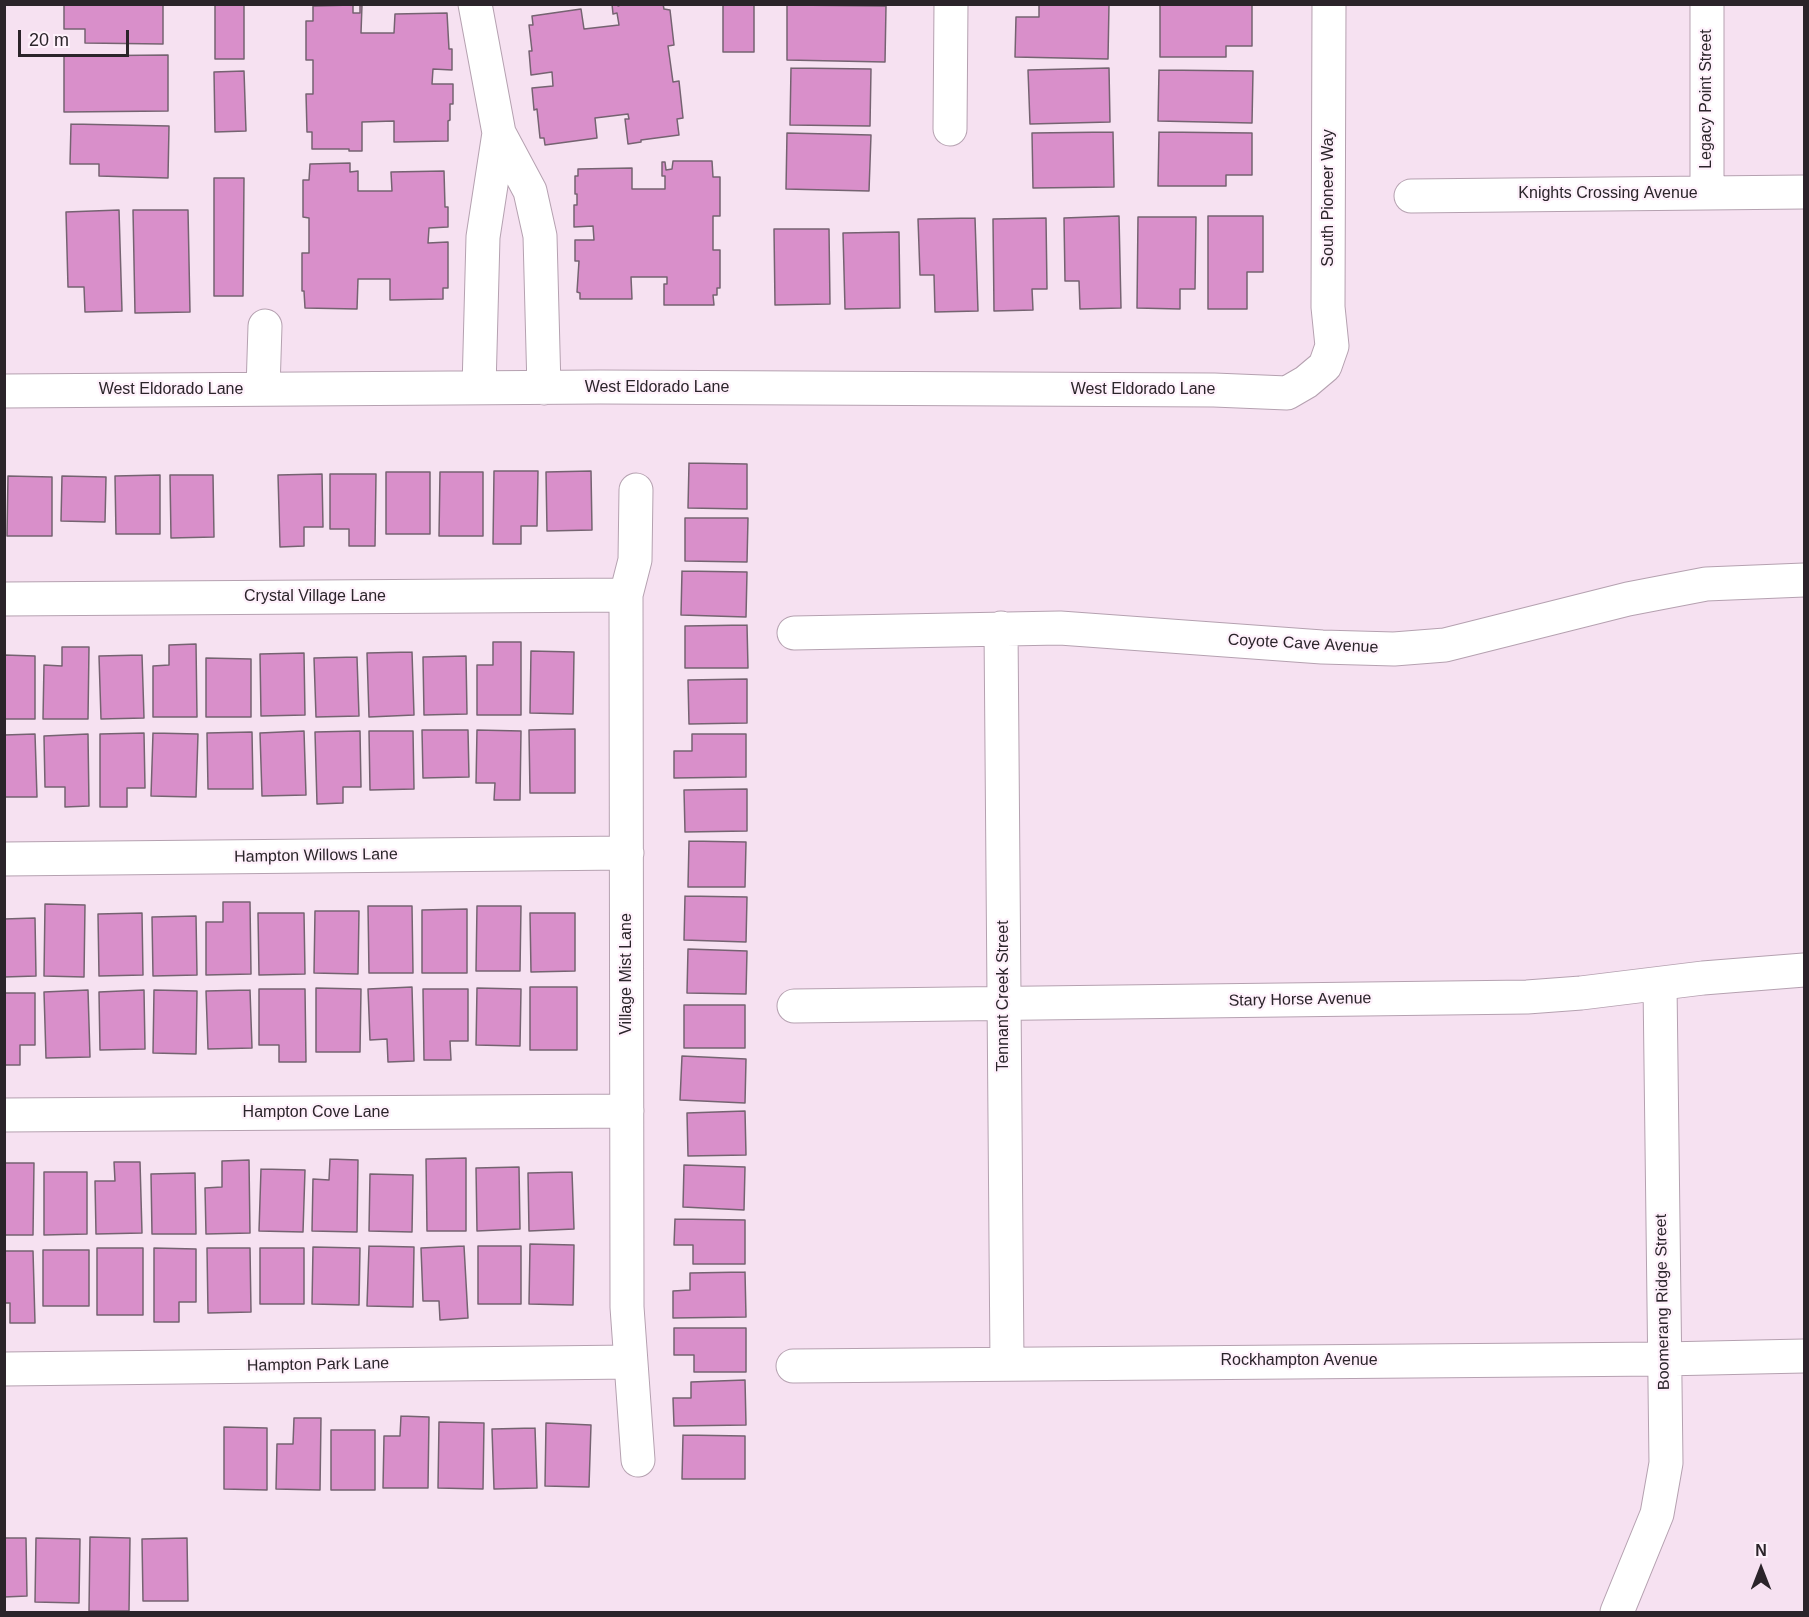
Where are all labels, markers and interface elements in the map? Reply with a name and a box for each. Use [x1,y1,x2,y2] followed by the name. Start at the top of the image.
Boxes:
[21,18,132,56] scale bar
[1697,29,1717,169] street label: Legacy Point Street
[29,30,69,50] text: 20 m
[1319,129,1339,267] street label: South Pioneer Way
[1518,184,1698,204] street label: Knights Crossing Avenue
[585,378,729,398] street label: West Eldorado Lane
[99,380,243,400] street label: West Eldorado Lane
[1071,380,1215,400] street label: West Eldorado Lane
[244,587,386,607] street label: Crystal Village Lane
[1227,630,1379,658] street label: Coyote Cave Avenue
[234,845,398,867] street label: Hampton Willows Lane
[617,913,637,1035] street label: Village Mist Lane
[994,920,1014,1072] street label: Tennant Creek Street
[1228,989,1372,1011] street label: Stary Horse Avenue
[243,1103,389,1123] street label: Hampton Cove Lane
[1652,1214,1674,1390] street label: Boomerang Ridge Street
[1220,1351,1378,1371] street label: Rockhampton Avenue
[247,1354,389,1376] street label: Hampton Park Lane
[1731,1539,1791,1599] north arrow
[1755,1542,1767,1559] text: N

